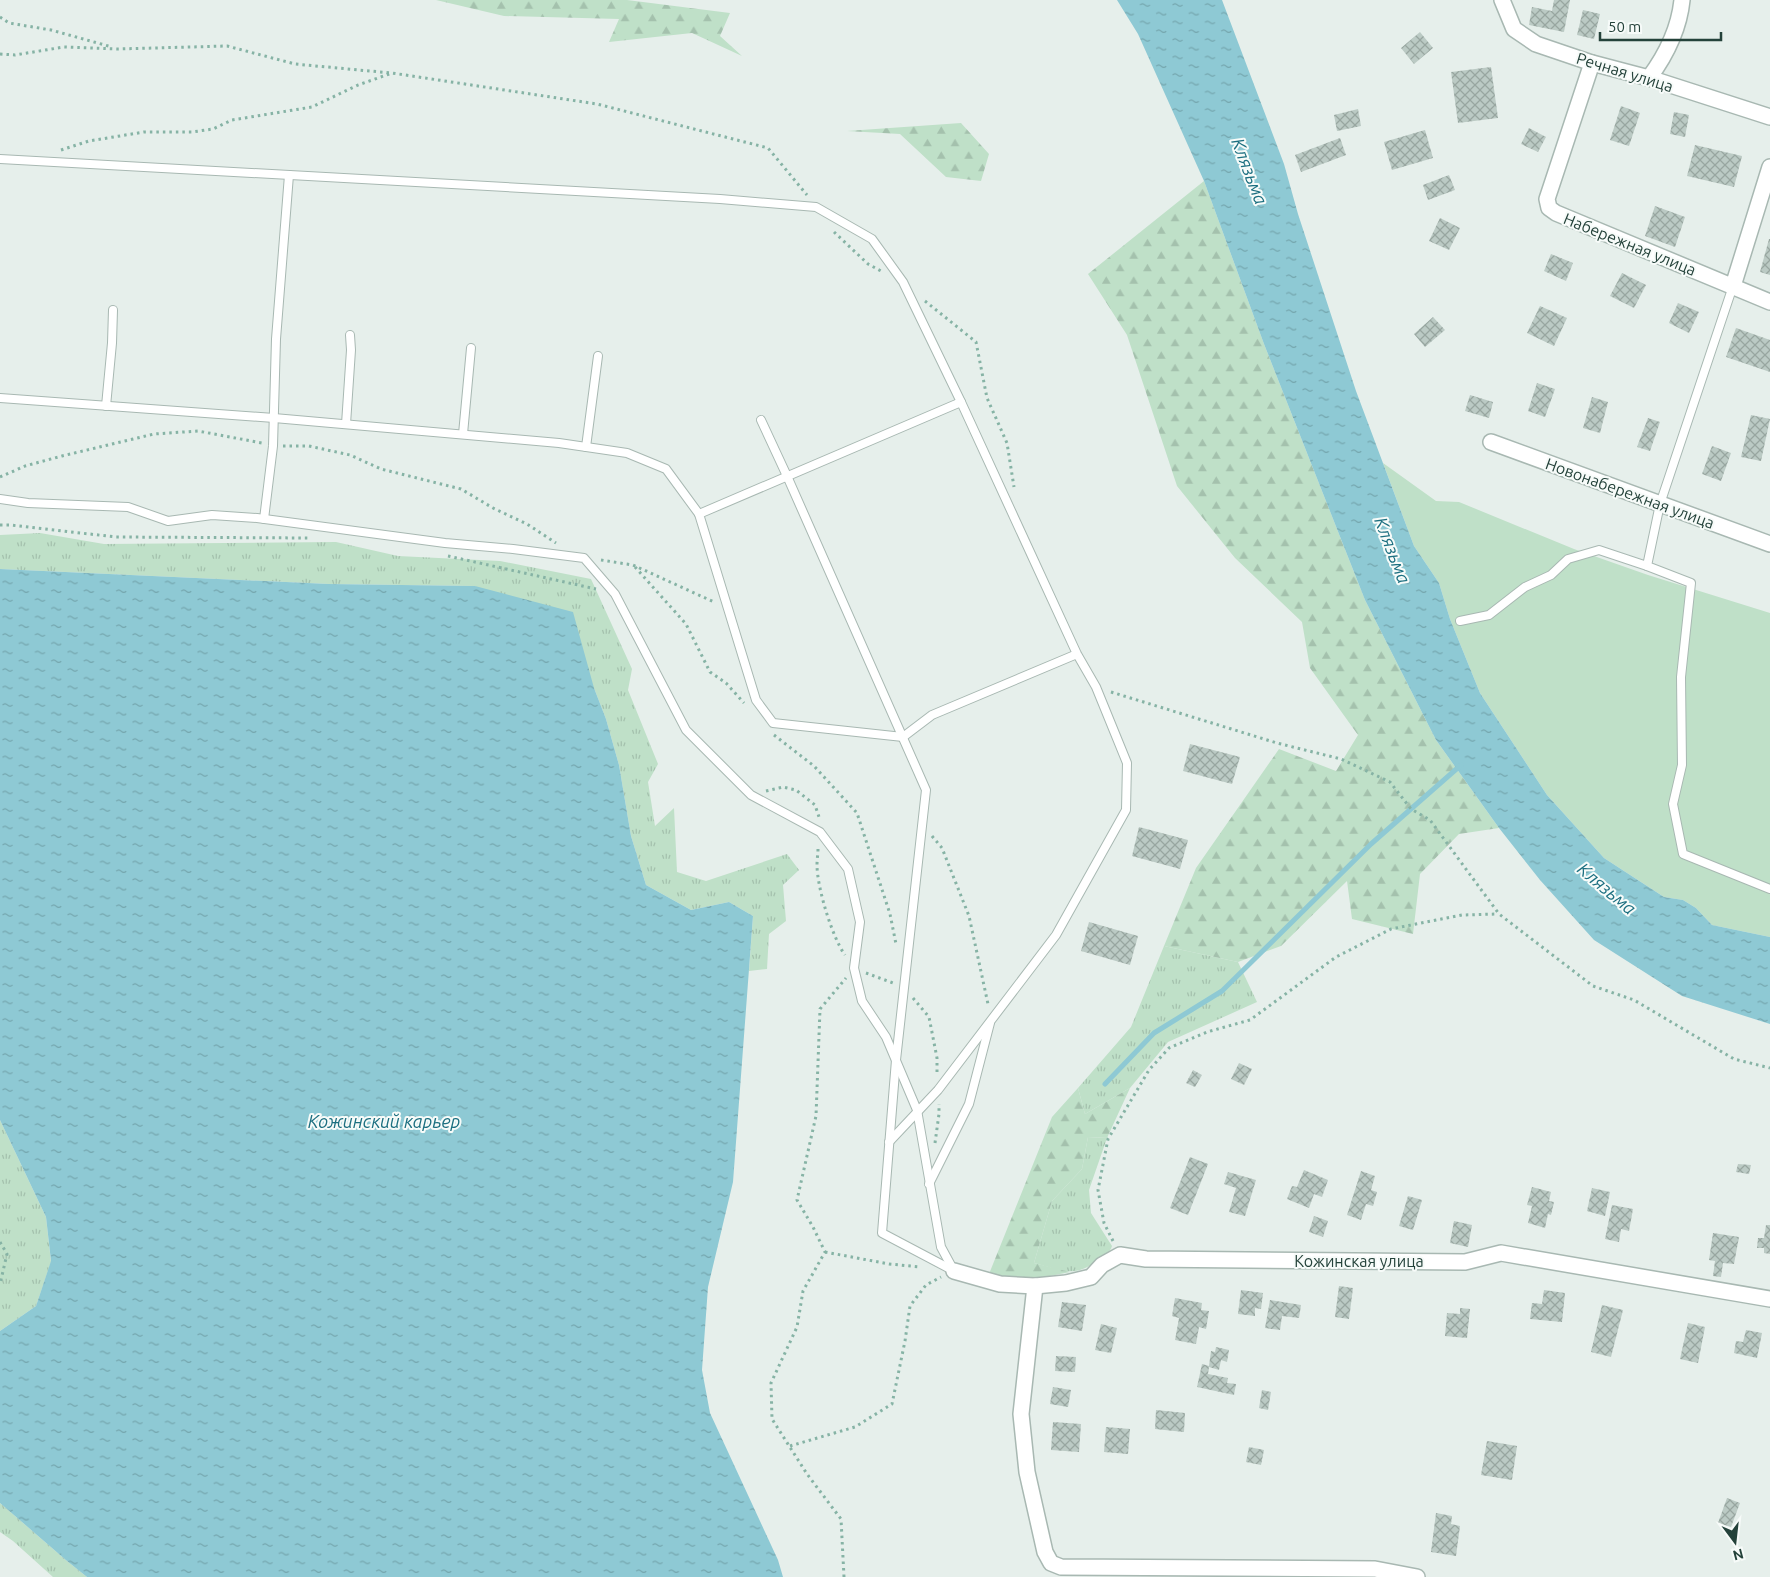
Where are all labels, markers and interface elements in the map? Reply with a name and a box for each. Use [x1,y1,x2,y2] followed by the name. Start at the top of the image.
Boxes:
[1600,10,1721,42] scale bar
[1608,18,1641,35] text: 50 m
[1574,49,1676,95] street label: Речная улица
[1228,135,1272,207] water label: Клязьма
[1561,209,1699,279] street label: Набережная улица
[1543,454,1717,532] street label: Новонабережная улица
[1371,514,1415,586] water label: Клязьма
[1574,858,1640,918] water label: Клязьма
[308,1111,460,1131] water label: Кожинский карьер
[1294,1252,1424,1270] street label: Кожинская улица
[1710,1517,1760,1567] north arrow
[1731,1545,1745,1564] text: N

